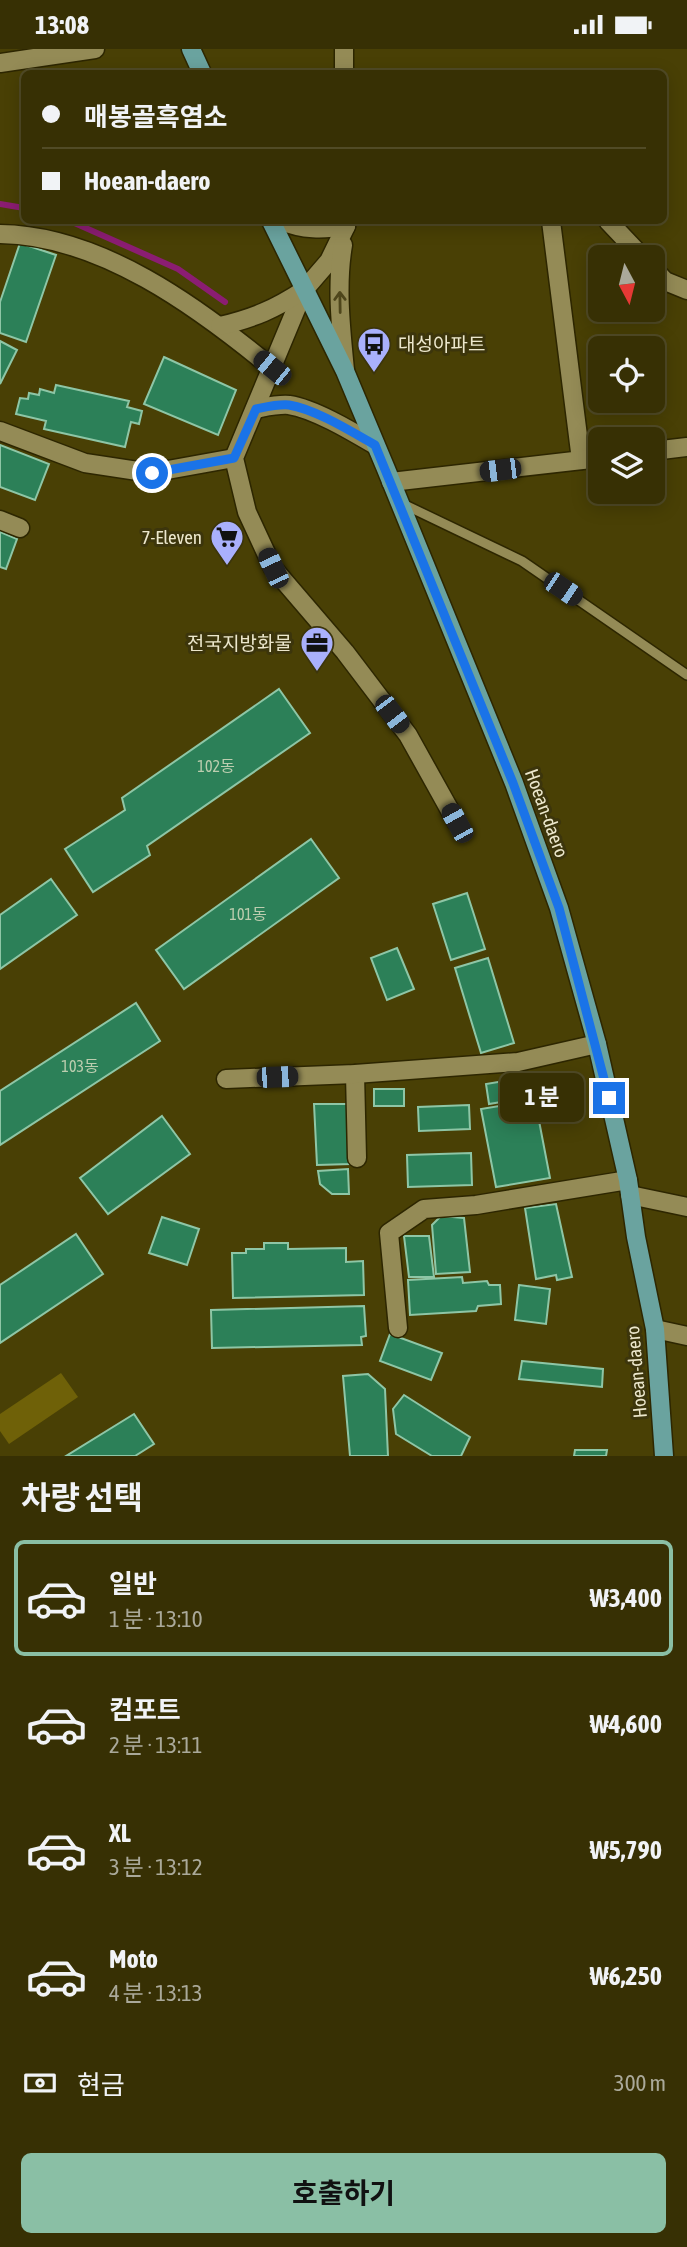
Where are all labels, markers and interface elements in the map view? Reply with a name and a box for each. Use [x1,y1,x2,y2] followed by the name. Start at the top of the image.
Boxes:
[35,10,89,40] text: 13:08
[84,102,228,132] text: 매봉골흑염소
[84,166,210,196] text: Hoean-daero
[588,245,665,322] north arrow
[588,245,665,504] map controls
[333,291,347,314] one-way arrow
[355,325,393,374] bus stop icon: 대성아파트
[398,333,485,355] place label: 대성아파트
[588,336,665,413] button: locate
[250,347,295,389] car
[588,427,665,504] button: layers
[136,457,168,489] route start
[478,457,523,483] car
[208,518,246,567] supermarket icon: 7-Eleven
[141,526,202,548] place label: 7-Eleven
[255,545,292,591] car
[540,569,587,609] car
[298,624,336,673] office icon: 전국지방화물
[187,632,292,654] place label: 전국지방화물
[371,691,414,737] car
[197,757,235,775] house number: 102동
[521,766,573,860] street label: Hoean-daero
[438,800,477,846] car
[229,905,267,923] house number: 101동
[61,1057,99,1075] house number: 103동
[256,1066,299,1088] car
[500,1073,584,1123] callout: 1 분
[593,1082,625,1114] route end
[524,1084,560,1110] text: 1 분
[621,1325,651,1419] street label: Hoean-daero
[21,1479,143,1516] text: 차량 선택
[25,1567,88,1630] icon: car
[109,1569,157,1599] text: 일반
[590,1583,662,1613] text: ₩3,400
[109,1606,203,1632] text: 1 분 · 13:10
[25,1693,88,1756] icon: car
[109,1695,181,1725] text: 컴포트
[590,1709,662,1739] text: ₩4,600
[109,1732,203,1758] text: 2 분 · 13:11
[109,1818,131,1848] text: XL
[25,1819,88,1882] icon: car
[590,1835,662,1865] text: ₩5,790
[109,1854,203,1880] text: 3 분 · 13:12
[109,1944,158,1974] text: Moto
[25,1945,88,2008] icon: car
[590,1961,662,1991] text: ₩6,250
[109,1980,203,2006] text: 4 분 · 13:13
[21,2064,59,2102] icon: cash
[77,2070,125,2100] text: 현금
[614,2070,666,2096] text: 300 m
[21,2153,666,2233] button: 호출하기

